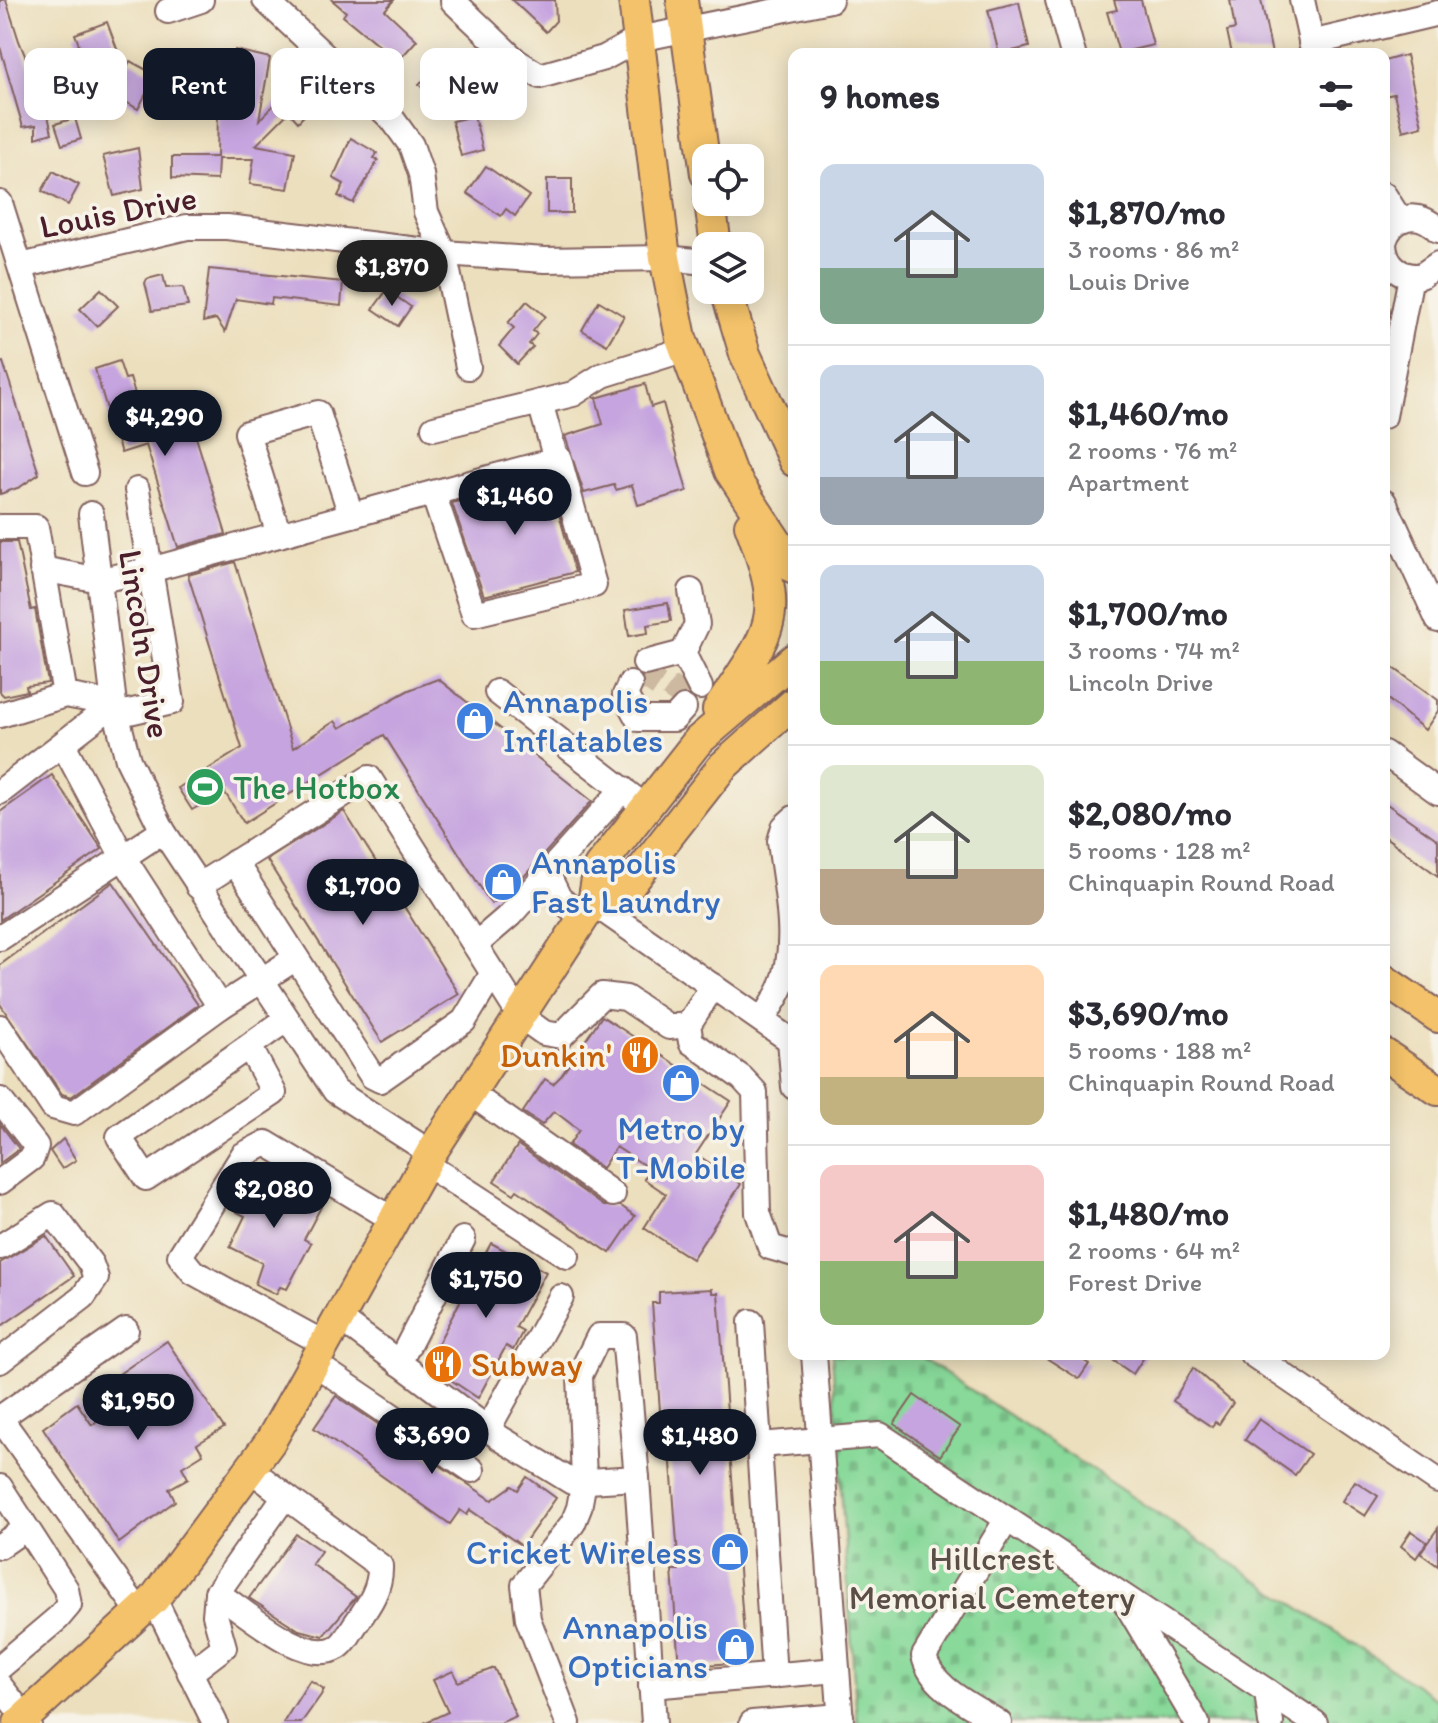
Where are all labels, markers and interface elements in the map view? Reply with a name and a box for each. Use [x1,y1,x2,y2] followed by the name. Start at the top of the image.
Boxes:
[24,48,127,120] chip: Buy
[143,48,255,120] chip: Rent
[271,48,404,120] chip: Filters
[420,48,527,120] chip: New
[1314,74,1358,118] icon: filters
[820,76,940,117] text: 9 homes
[692,144,764,304] map controls
[692,144,764,216] button: locate
[36,177,200,247] street label: Louis Drive
[1068,192,1226,233] text: $1,870/mo
[884,196,980,292] icon: home
[692,232,764,304] button: layers
[1068,233,1239,265] text: 3 rooms · 86 m²
[327,240,457,308] pin: $1,870
[355,250,429,282] text: $1,870
[1068,265,1190,297] text: Louis Drive
[100,390,230,458] pin: $4,290
[1068,393,1229,434] text: $1,460/mo
[884,397,980,493] icon: home
[126,400,204,432] text: $4,290
[1068,434,1237,466] text: 2 rooms · 76 m²
[1068,466,1189,498] text: Apartment
[450,469,580,537] pin: $1,460
[477,479,553,511] text: $1,460
[110,547,180,741] street label: Lincoln Drive
[1068,593,1228,634] text: $1,700/mo
[884,597,980,693] icon: home
[1068,634,1240,666] text: 3 rooms · 74 m²
[1068,666,1213,698] text: Lincoln Drive
[503,681,663,761] place label: Annapolis Inflatables
[454,700,496,742] shop icon: Annapolis Inflatables
[184,766,226,808] sports icon: The Hotbox
[233,767,400,808] place label: The Hotbox
[1068,793,1232,834] text: $2,080/mo
[884,797,980,893] icon: home
[1068,834,1251,866] text: 5 rooms · 128 m²
[531,842,720,922] place label: Annapolis Fast Laundry
[298,859,428,927] pin: $1,700
[482,861,524,903] shop icon: Annapolis Fast Laundry
[1068,866,1335,898] text: Chinquapin Round Road
[325,869,401,901] text: $1,700
[1068,993,1229,1034] text: $3,690/mo
[884,997,980,1093] icon: home
[619,1034,661,1076] restaurant icon: Dunkin'
[1068,1034,1251,1066] text: 5 rooms · 188 m²
[500,1035,612,1076] place label: Dunkin'
[660,1062,702,1104] shop icon: Metro by T-Mobile
[1068,1066,1335,1098] text: Chinquapin Round Road
[616,1108,746,1188] place label: Metro by T-Mobile
[209,1162,339,1230] pin: $2,080
[234,1172,314,1204] text: $2,080
[1068,1193,1229,1234] text: $1,480/mo
[884,1197,980,1293] icon: home
[1068,1234,1240,1266] text: 2 rooms · 64 m²
[421,1252,551,1320] pin: $1,750
[449,1262,523,1294] text: $1,750
[1068,1266,1202,1298] text: Forest Drive
[422,1343,464,1385] restaurant icon: Subway
[471,1344,583,1385] place label: Subway
[73,1374,203,1442] pin: $1,950
[101,1384,175,1416] text: $1,950
[367,1408,497,1476] pin: $3,690
[635,1409,765,1477] pin: $1,480
[394,1418,470,1450] text: $3,690
[661,1419,739,1451] text: $1,480
[709,1531,751,1573] shop icon: Cricket Wireless
[466,1532,702,1573] place label: Cricket Wireless
[849,1538,1135,1618] park label: Hillcrest Memorial Cemetery
[563,1607,708,1687] place label: Annapolis Opticians
[715,1626,757,1668] shop icon: Annapolis Opticians

